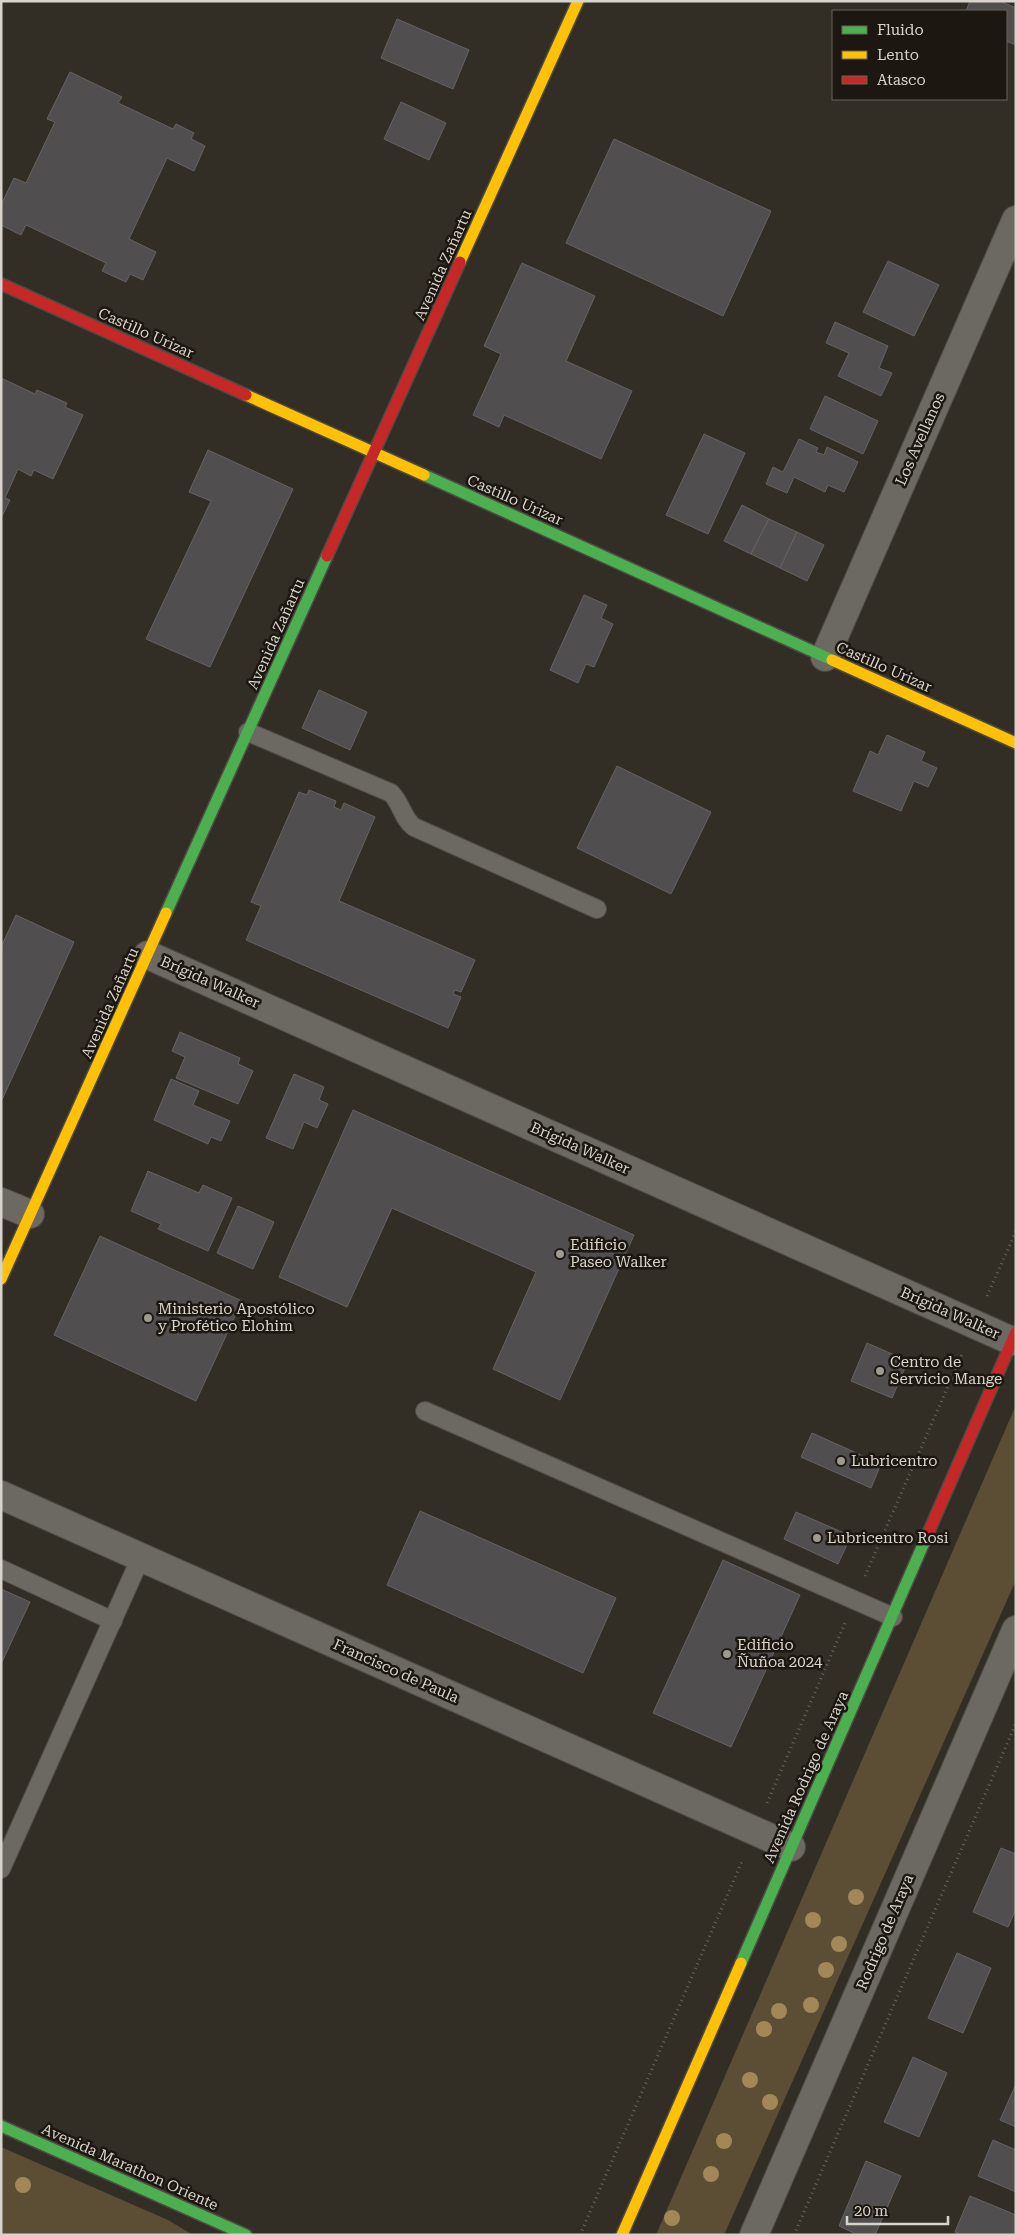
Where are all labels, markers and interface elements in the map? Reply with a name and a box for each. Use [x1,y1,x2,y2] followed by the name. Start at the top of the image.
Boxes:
[832,10,1007,100] legend
[877,21,924,39] text: Fluido
[877,46,919,64] text: Lento
[877,71,926,89] text: Atasco
[410,206,476,323] street label: Avenida Zañartu
[95,304,197,362] street label: Castillo Urizar
[892,390,948,488] street label: Los Avellanos
[464,471,566,529] street label: Castillo Urizar
[243,575,309,692] street label: Avenida Zañartu
[833,638,935,696] street label: Castillo Urizar
[77,944,143,1061] street label: Avenida Zañartu
[158,952,262,1012] street label: Brígida Walker
[528,1118,632,1178] street label: Brígida Walker
[570,1236,667,1271] place label: Edificio Paseo Walker
[554,1248,566,1260] marker: Edificio Paseo Walker
[898,1283,1002,1343] street label: Brígida Walker
[158,1300,315,1335] place label: Ministerio Apostólico y Profético Elohim
[142,1312,154,1324] marker: Ministerio Apostólico y Profético Elohim
[890,1353,1002,1388] place label: Centro de Servicio Mange
[874,1365,886,1377] marker: Centro de Servicio Mange
[851,1452,937,1470] place label: Lubricentro
[835,1455,847,1467] marker: Lubricentro
[827,1529,949,1547] place label: Lubricentro Rosi
[811,1532,823,1544] marker: Lubricentro Rosi
[330,1635,462,1707] street label: Francisco de Paula
[737,1636,823,1671] place label: Edificio Ñuñoa 2024
[721,1648,733,1660] marker: Edificio Ñuñoa 2024
[760,1688,852,1866] street label: Avenida Rodrigo de Araya
[853,1872,917,1992] street label: Rodrigo de Araya
[39,2120,221,2214] street label: Avenida Marathon Oriente
[847,2194,948,2226] scale bar
[854,2202,889,2220] text: 20 m

